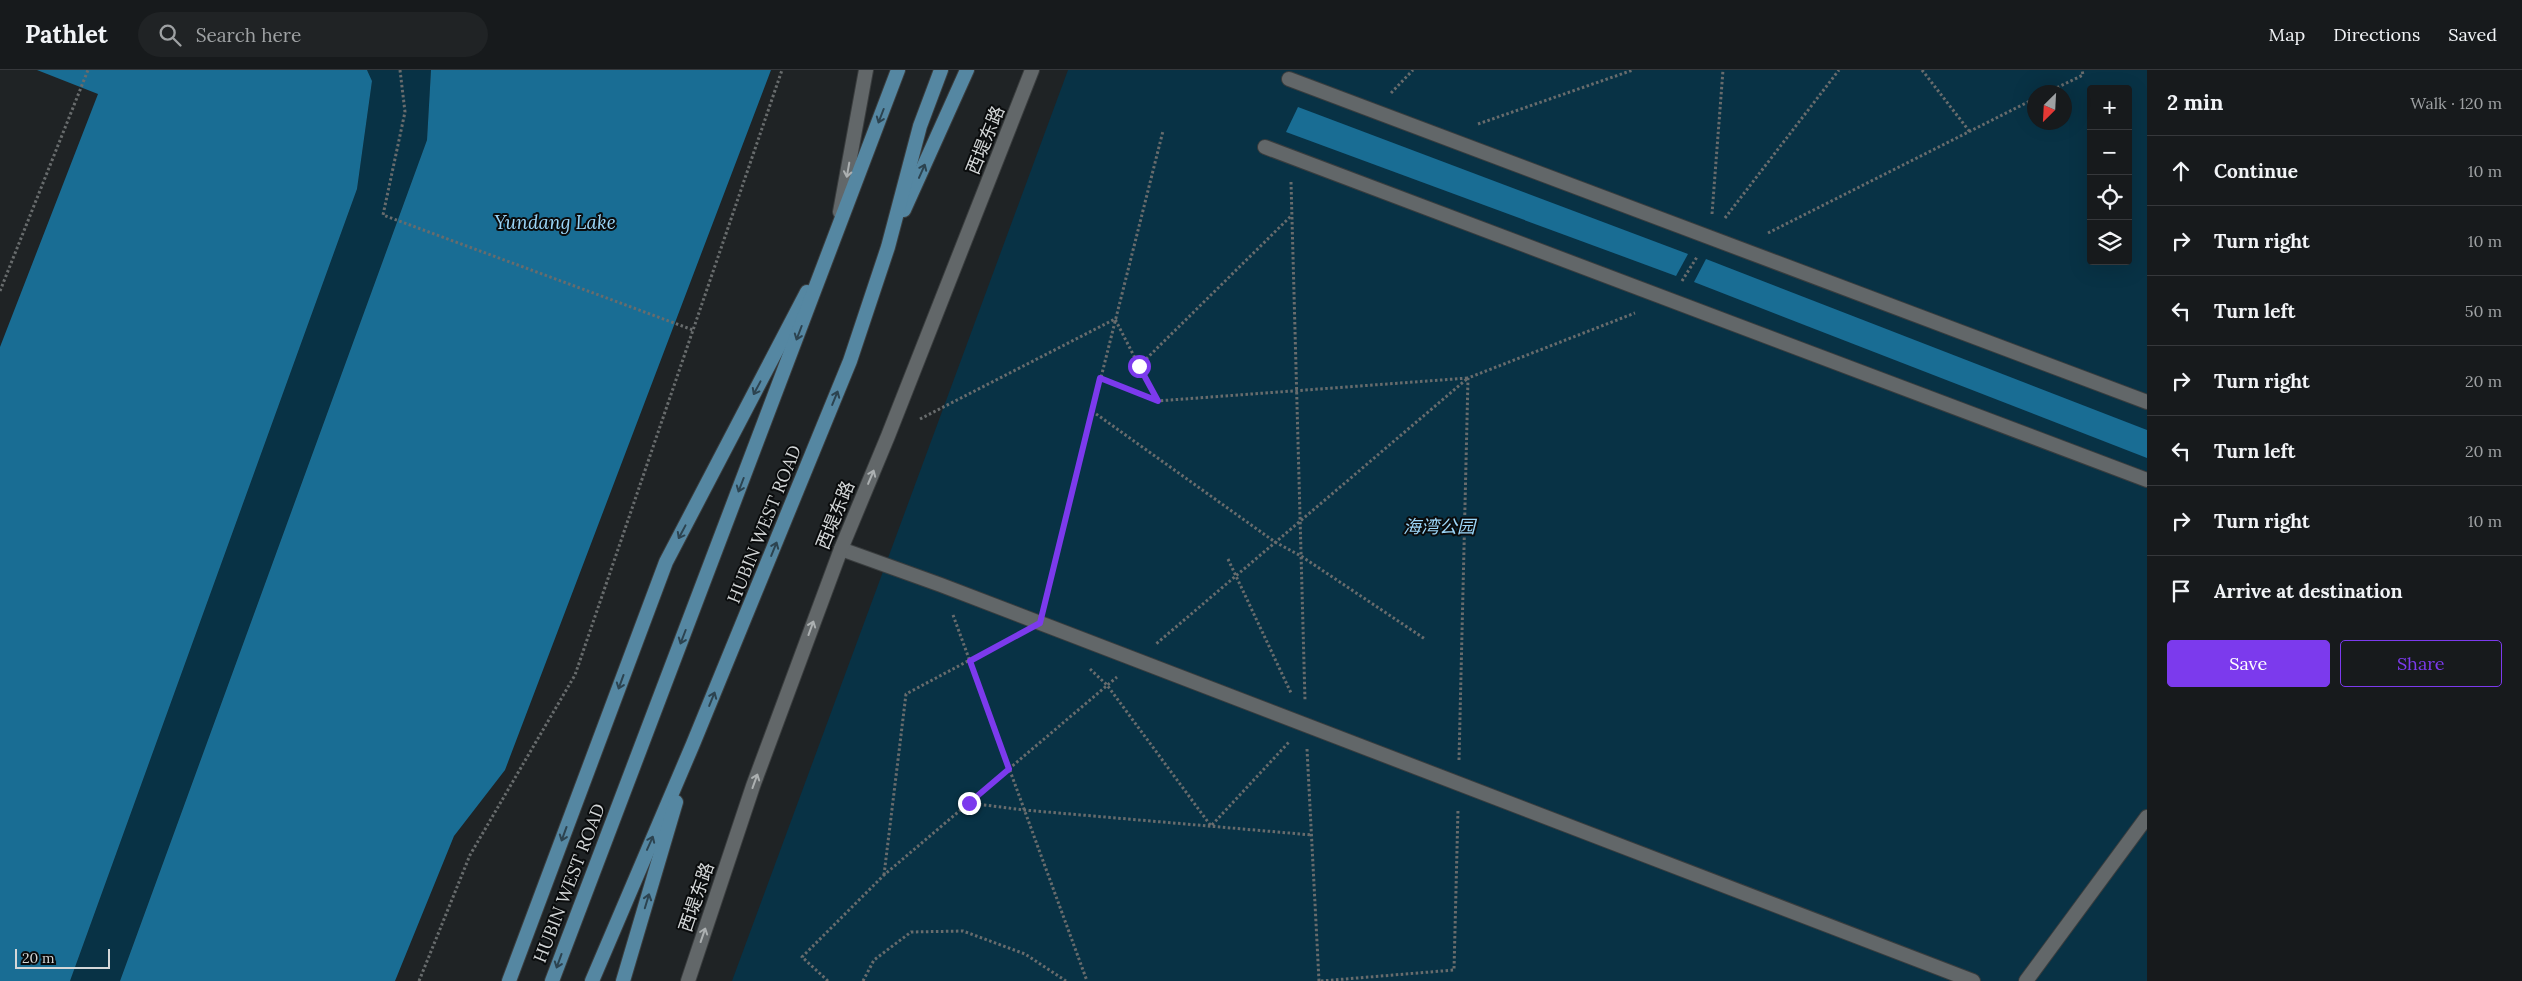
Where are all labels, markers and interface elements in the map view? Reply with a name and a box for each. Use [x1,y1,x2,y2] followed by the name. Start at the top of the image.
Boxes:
[138,12,488,57] search box
[25,19,108,50] text: Pathlet
[156,21,184,49] icon: search
[196,23,301,47] text: Search here
[2269,23,2305,46] text: Map
[2333,23,2420,46] text: Directions
[2448,23,2497,46] text: Saved
[2027,85,2072,130] north arrow
[2087,85,2132,265] map controls
[2087,85,2132,130] button: +
[2167,89,2223,116] text: 2 min
[2410,93,2502,113] text: Walk · 120 m
[961,102,1009,178] street label: 西堤东路
[876,107,885,123] one-way arrow
[2087,130,2132,175] button: −
[2167,157,2195,185] icon: ahead
[2214,159,2298,183] text: Continue
[842,161,852,177] one-way arrow
[2468,161,2502,181] text: 10 m
[918,164,928,179] one-way arrow
[2087,175,2132,220] button: locate
[494,210,616,234] water label: Yundang Lake
[2087,220,2132,265] button: layers
[2167,227,2195,255] icon: right
[2214,229,2310,253] text: Turn right
[2468,231,2502,251] text: 10 m
[2167,297,2195,325] icon: left
[2214,299,2295,323] text: Turn left
[2465,301,2502,321] text: 50 m
[794,325,803,340] one-way arrow
[1128,355,1151,378] route start
[2167,367,2195,395] icon: right
[2214,369,2310,393] text: Turn right
[2465,371,2502,391] text: 20 m
[752,380,762,395] one-way arrow
[831,391,840,406] one-way arrow
[2167,437,2195,465] icon: left
[2214,439,2295,463] text: Turn left
[722,441,806,607] street label: HUBIN WEST ROAD
[2465,441,2502,461] text: 20 m
[866,470,876,485] one-way arrow
[736,477,745,492] one-way arrow
[811,477,859,553] street label: 西堤东路
[2167,507,2195,535] icon: right
[2214,509,2310,533] text: Turn right
[2468,511,2502,531] text: 10 m
[1403,515,1478,538] park label: 海湾公园
[677,524,687,539] one-way arrow
[769,542,779,557] one-way arrow
[2167,577,2195,605] icon: arrive
[2214,579,2403,603] text: Arrive at destination
[807,621,816,637] one-way arrow
[678,629,687,644] one-way arrow
[2167,640,2330,687] button: Save
[2340,640,2502,687] button: Share
[616,674,625,689] one-way arrow
[708,692,717,707] one-way arrow
[751,774,760,789] one-way arrow
[958,792,981,815] route end
[528,800,610,966] street label: HUBIN WEST ROAD
[559,826,568,842] one-way arrow
[646,836,656,851] one-way arrow
[673,859,719,935] street label: 西堤东路
[643,893,653,909] one-way arrow
[699,927,708,943] one-way arrow
[15,946,110,969] scale bar
[22,949,54,967] text: 20 m
[554,953,563,969] one-way arrow

